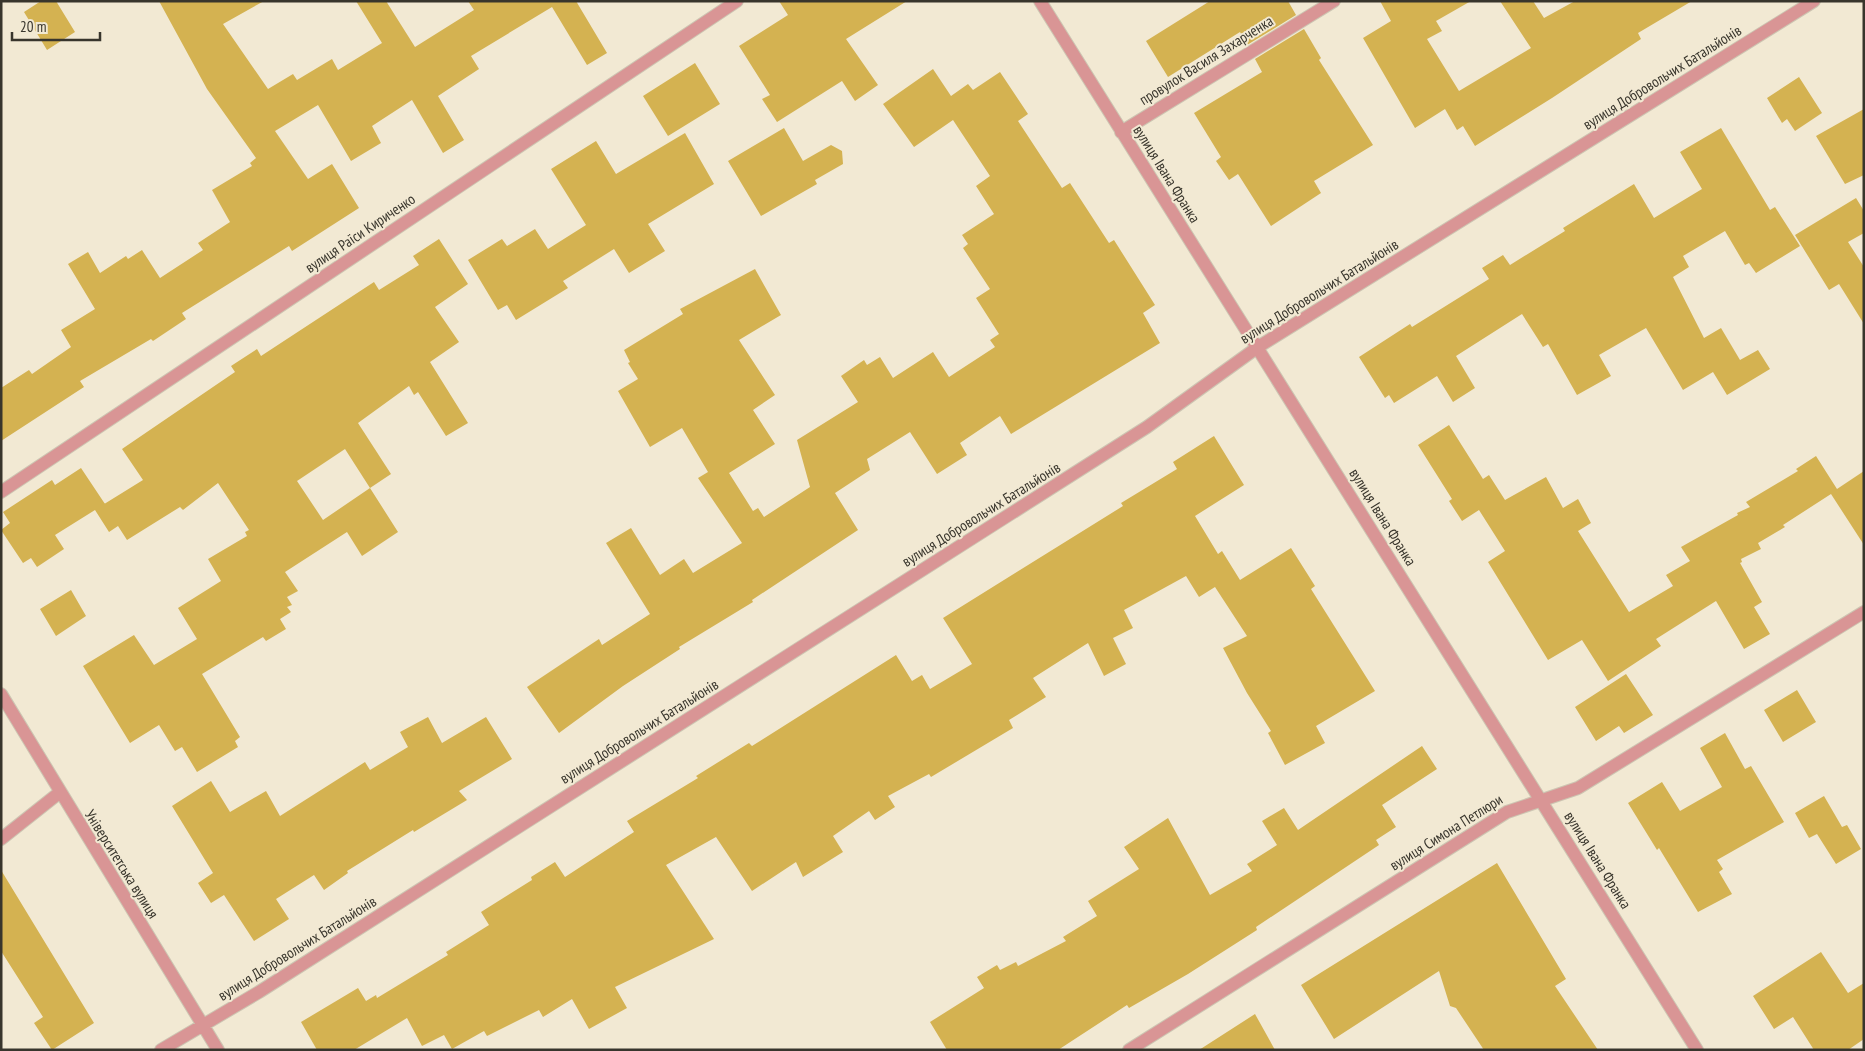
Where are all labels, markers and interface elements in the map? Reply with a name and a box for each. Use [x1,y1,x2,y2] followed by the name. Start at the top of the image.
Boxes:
[12,10,100,42] scale bar
[1136,11,1276,109] street label: провулок Василя Захарченка
[20,17,46,36] text: 20 m
[1579,20,1745,134] street label: вулиця Добровольчих Батальйонів
[1129,122,1205,226] street label: вулиця Івана Франка
[301,189,419,277] street label: вулиця Раїси Кириченко
[1236,234,1402,348] street label: вулиця Добровольчих Батальйонів
[898,457,1064,571] street label: вулиця Добровольчих Батальйонів
[1345,465,1421,569] street label: вулиця Івана Франка
[556,674,722,788] street label: вулиця Добровольчих Батальйонів
[1386,790,1506,874] street label: вулиця Симона Петлюри
[81,806,163,922] street label: Університетська вулиця
[1560,808,1636,912] street label: вулиця Івана Франка
[214,891,380,1005] street label: вулиця Добровольчих Батальйонів

